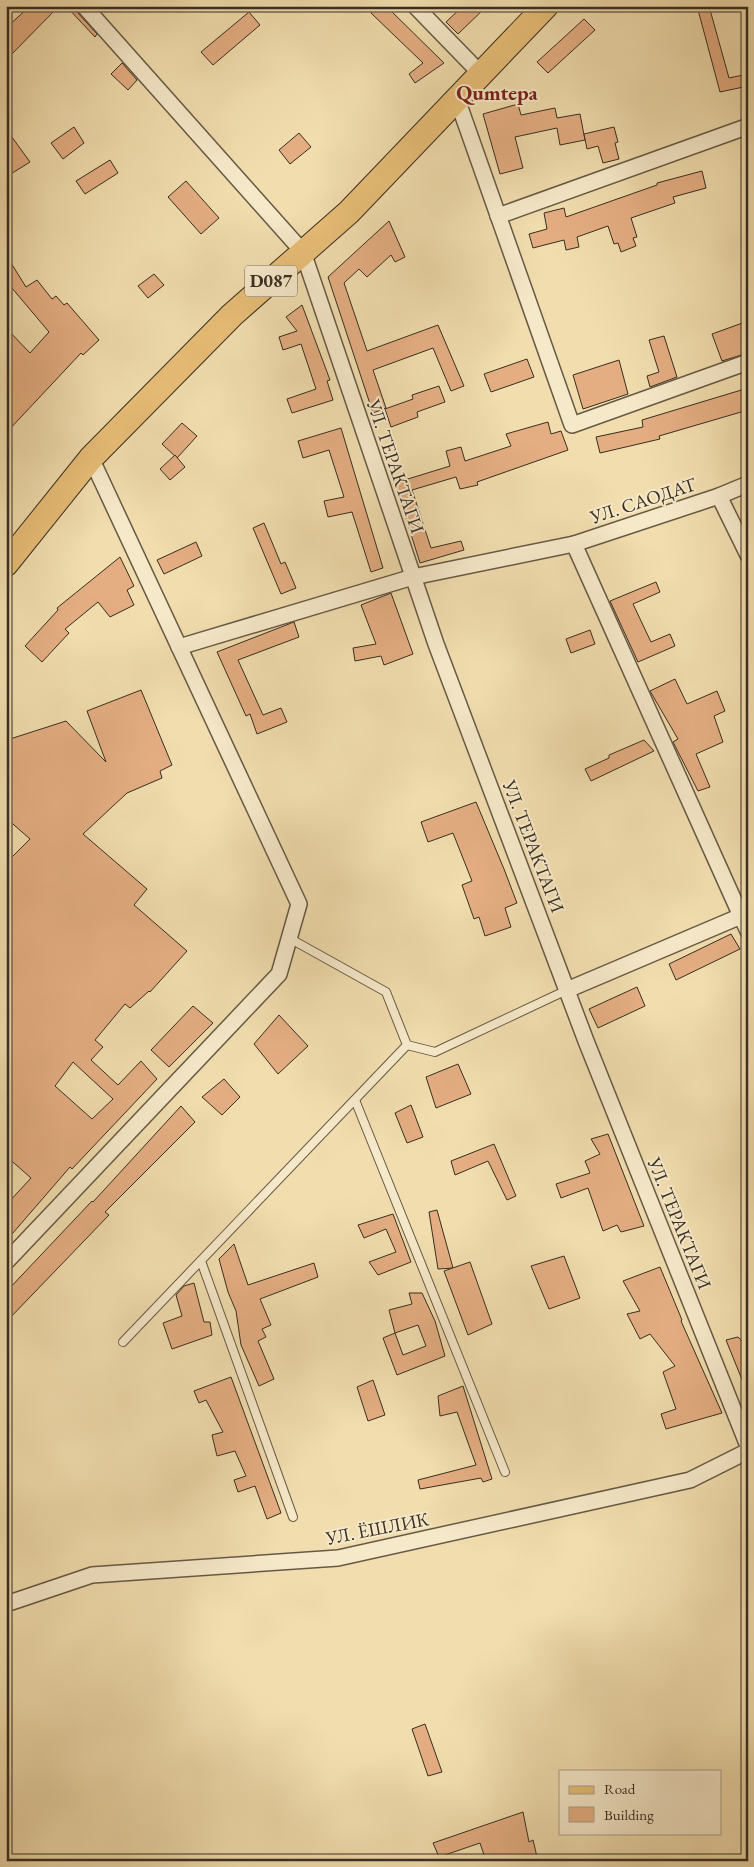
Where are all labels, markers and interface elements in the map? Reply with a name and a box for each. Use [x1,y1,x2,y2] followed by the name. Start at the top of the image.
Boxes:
[456,79,539,106] district label: Qumtepa
[245,266,297,296] road number: D087
[361,395,430,536] street label: УЛ. ТЕРАКТАГИ
[586,472,700,530] street label: УЛ. САОДАТ
[496,776,570,916] street label: УЛ. ТЕРАКТАГИ
[641,1153,717,1293] street label: УЛ. ТЕРАКТАГИ
[323,1506,431,1551] street label: УЛ. ЁШЛИК
[559,1770,722,1834] legend
[604,1779,636,1798] text: Road
[604,1805,654,1824] text: Building

